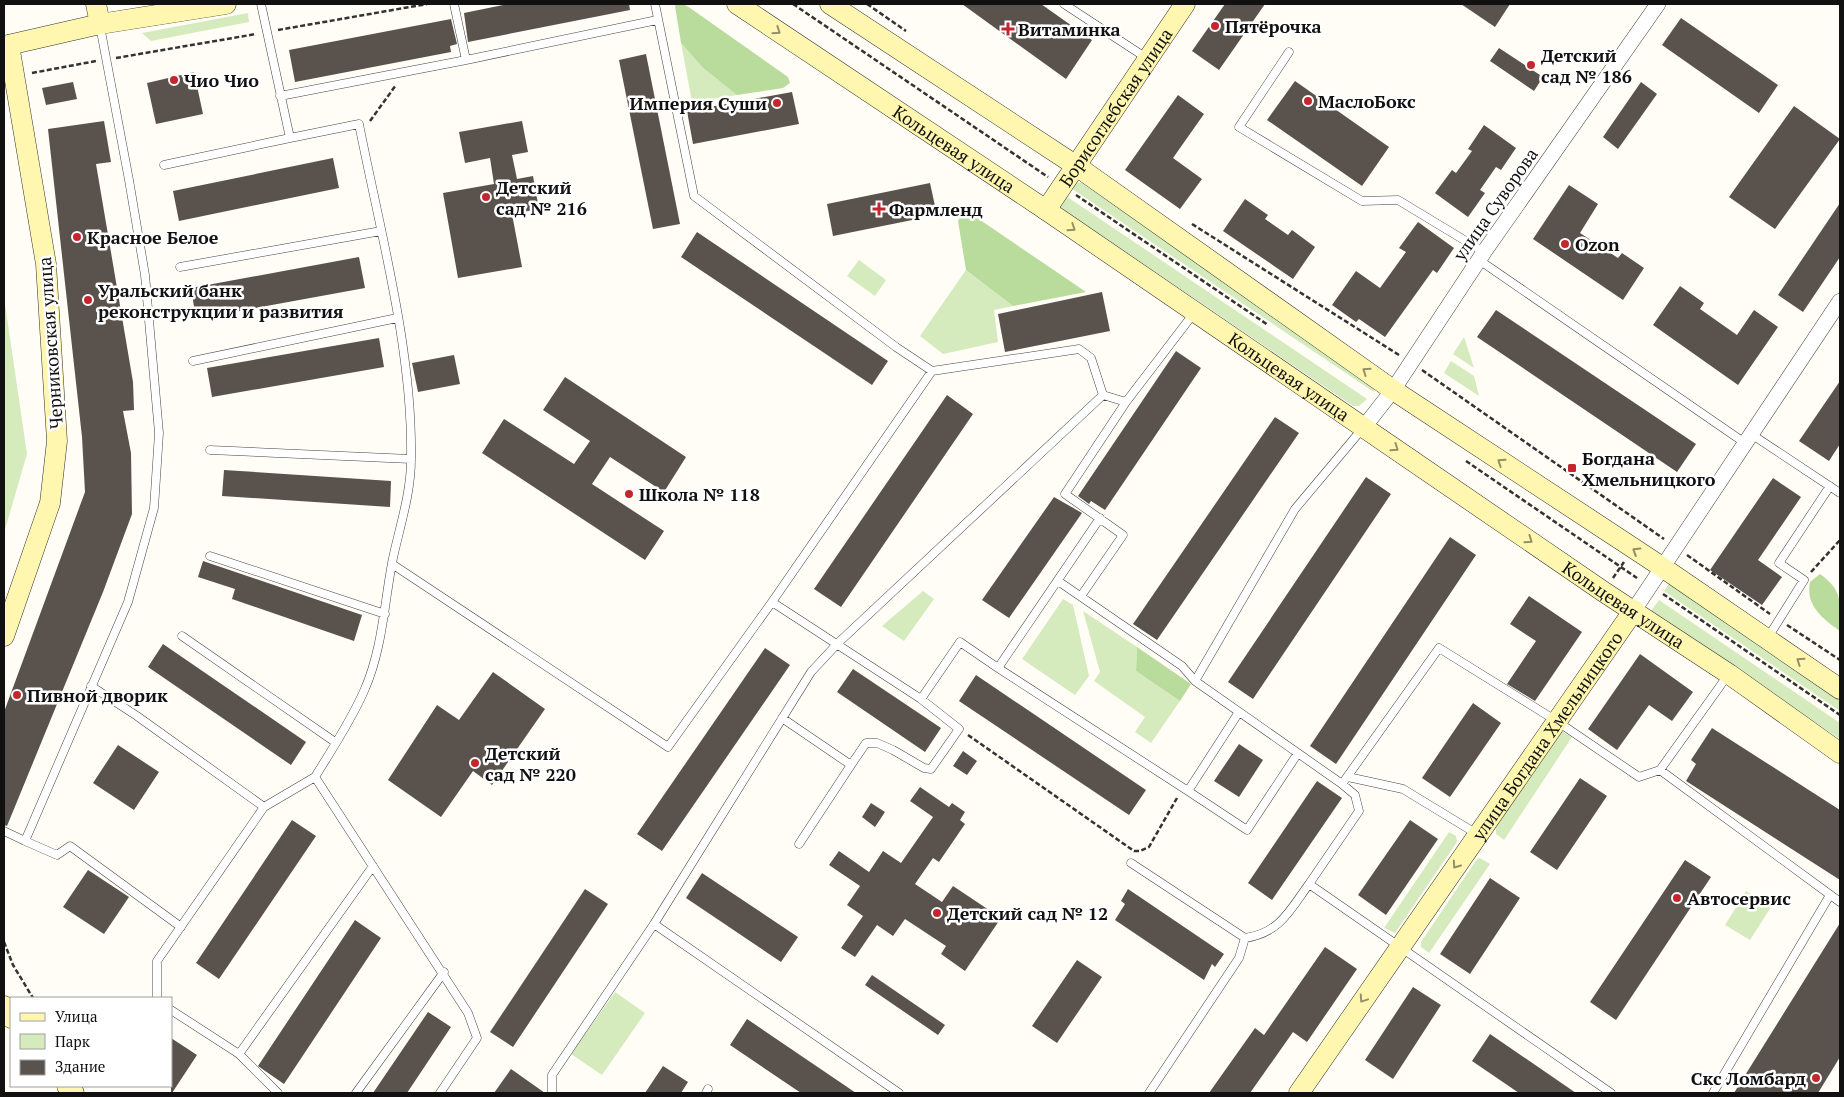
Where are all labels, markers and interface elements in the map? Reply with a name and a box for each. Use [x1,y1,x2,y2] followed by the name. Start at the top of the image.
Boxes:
[1225,14,1321,38] place label: Пятёрочка
[1018,17,1121,41] place label: Витаминка
[1209,20,1221,32] marker: Пятёрочка
[1002,23,1014,35] marker: Витаминка
[1053,23,1177,191] street label: Борисоглебская улица
[772,25,781,34] one-way arrow
[1541,43,1632,88] place label: Детский сад № 186
[1525,59,1537,71] marker: Детский сад № 186
[184,68,259,92] place label: Чио Чио
[168,74,180,86] marker: Чио Чио
[1318,89,1416,113] place label: МаслоБокс
[630,91,767,115] place label: Империя Суши
[1302,95,1314,107] marker: МаслоБокс
[771,97,783,109] marker: Империя Суши
[889,99,1020,198] street label: Кольцевая улица
[1447,143,1543,266] street label: улица Суворова
[496,175,587,220] place label: Детский сад № 216
[480,191,492,203] marker: Детский сад № 216
[889,197,983,221] place label: Фармленд
[873,203,885,215] marker: Фармленд
[1067,222,1076,231] one-way arrow
[87,225,219,249] place label: Красное Белое
[71,231,83,243] marker: Красное Белое
[1575,232,1620,256] place label: Ozon
[1559,238,1571,250] marker: Ozon
[32,256,68,430] street label: Черниковская улица
[98,278,344,323] place label: Уральский банк реконструкции и развития
[82,294,94,306] marker: Уральский банк реконструкции и развития
[1224,326,1354,426] street label: Кольцевая улица
[1362,368,1372,377] one-way arrow
[1389,442,1399,451] one-way arrow
[1582,446,1716,491] place label: Богдана Хмельницкого
[1497,458,1506,468] one-way arrow
[1566,462,1578,474] marker: Богдана Хмельницкого
[639,482,760,506] place label: Школа № 118
[623,488,635,500] marker: Школа № 118
[1523,534,1532,543] one-way arrow
[1633,548,1642,558] one-way arrow
[1558,555,1689,654] street label: Кольцевая улица
[1465,626,1628,846] street label: улица Богдана Хмельницкого
[1796,658,1805,668] one-way arrow
[27,683,168,707] place label: Пивной дворик
[11,689,23,701] marker: Пивной дворик
[485,741,576,786] place label: Детский сад № 220
[469,757,481,769] marker: Детский сад № 220
[1453,860,1462,869] one-way arrow
[1687,886,1791,910] place label: Автосервис
[1671,892,1683,904] marker: Автосервис
[947,901,1108,925] place label: Детский сад № 12
[931,907,943,919] marker: Детский сад № 12
[1360,993,1369,1003] one-way arrow
[10,997,172,1087] legend
[55,1006,98,1026] text: Улица
[55,1031,91,1051] text: Парк
[55,1056,105,1076] text: Здание
[1691,1066,1806,1090] place label: Скс Ломбард
[1810,1072,1822,1084] marker: Скс Ломбард

